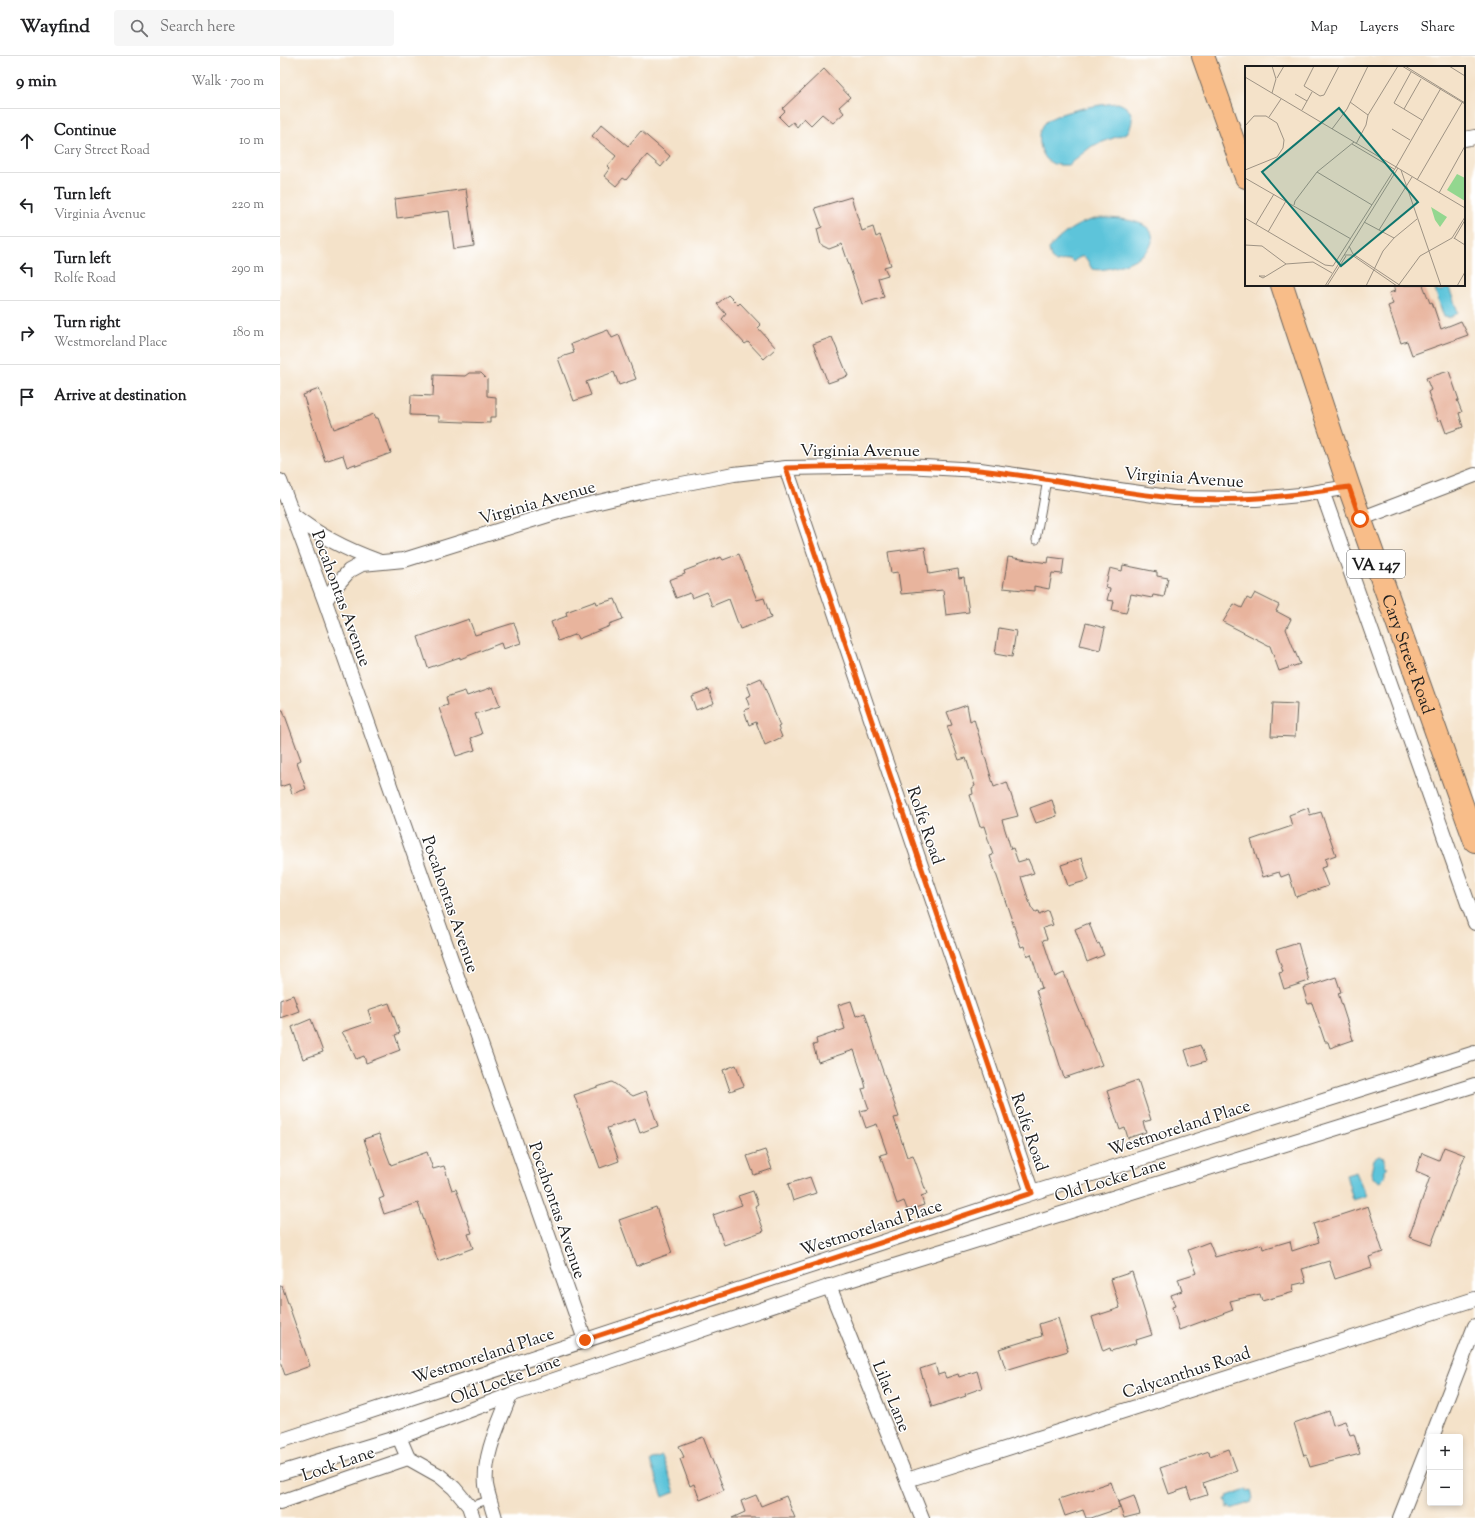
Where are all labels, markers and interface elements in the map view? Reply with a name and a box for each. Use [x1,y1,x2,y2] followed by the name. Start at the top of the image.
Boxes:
[114,10,394,46] search box
[20,14,90,41] text: Wayfind
[128,17,150,39] icon: search
[160,17,235,38] text: Search here
[1311,18,1338,38] text: Map
[1360,18,1398,38] text: Layers
[1420,18,1455,38] text: Share
[1245,66,1465,286] inset map
[16,70,57,94] text: 9 min
[191,73,264,91] text: Walk · 700 m
[54,121,116,142] text: Continue
[16,130,38,152] icon: ahead
[239,132,264,150] text: 10 m
[54,142,150,160] text: Cary Street Road
[54,185,111,206] text: Turn left
[16,194,38,216] icon: left
[231,196,264,214] text: 220 m
[54,206,146,224] text: Virginia Avenue
[54,249,111,270] text: Turn left
[16,258,38,280] icon: left
[231,260,264,278] text: 290 m
[54,270,116,288] text: Rolfe Road
[54,313,120,334] text: Turn right
[16,322,38,344] icon: right
[233,324,264,342] text: 180 m
[54,334,167,352] text: Westmoreland Place
[16,386,38,408] icon: arrive
[54,386,187,407] text: Arrive at destination
[800,440,920,464] street label: Virginia Avenue
[1123,463,1245,495] street label: Virginia Avenue
[477,476,599,532] street label: Virginia Avenue
[1351,510,1369,528] route start
[304,527,376,670] street label: Pocahontas Avenue
[1347,550,1405,578] road number: VA 147
[1374,592,1439,718] street label: Cary Street Road
[900,783,949,868] street label: Rolfe Road
[414,833,484,976] street label: Pocahontas Avenue
[1004,1090,1053,1175] street label: Rolfe Road
[1105,1095,1254,1163] street label: Westmoreland Place
[521,1139,591,1282] street label: Pocahontas Avenue
[1052,1152,1170,1209] street label: Old Locke Lane
[797,1195,946,1263] street label: Westmoreland Place
[409,1323,558,1391] street label: Westmoreland Place
[576,1331,594,1349] route end
[1119,1342,1254,1406] street label: Calycanthus Road
[447,1350,564,1412] street label: Old Locke Lane
[865,1358,915,1436] street label: Lilac Lane
[1427,1434,1463,1506] map controls
[1427,1434,1463,1470] button: +
[299,1441,379,1489] street label: Lock Lane
[1427,1470,1463,1506] button: −

